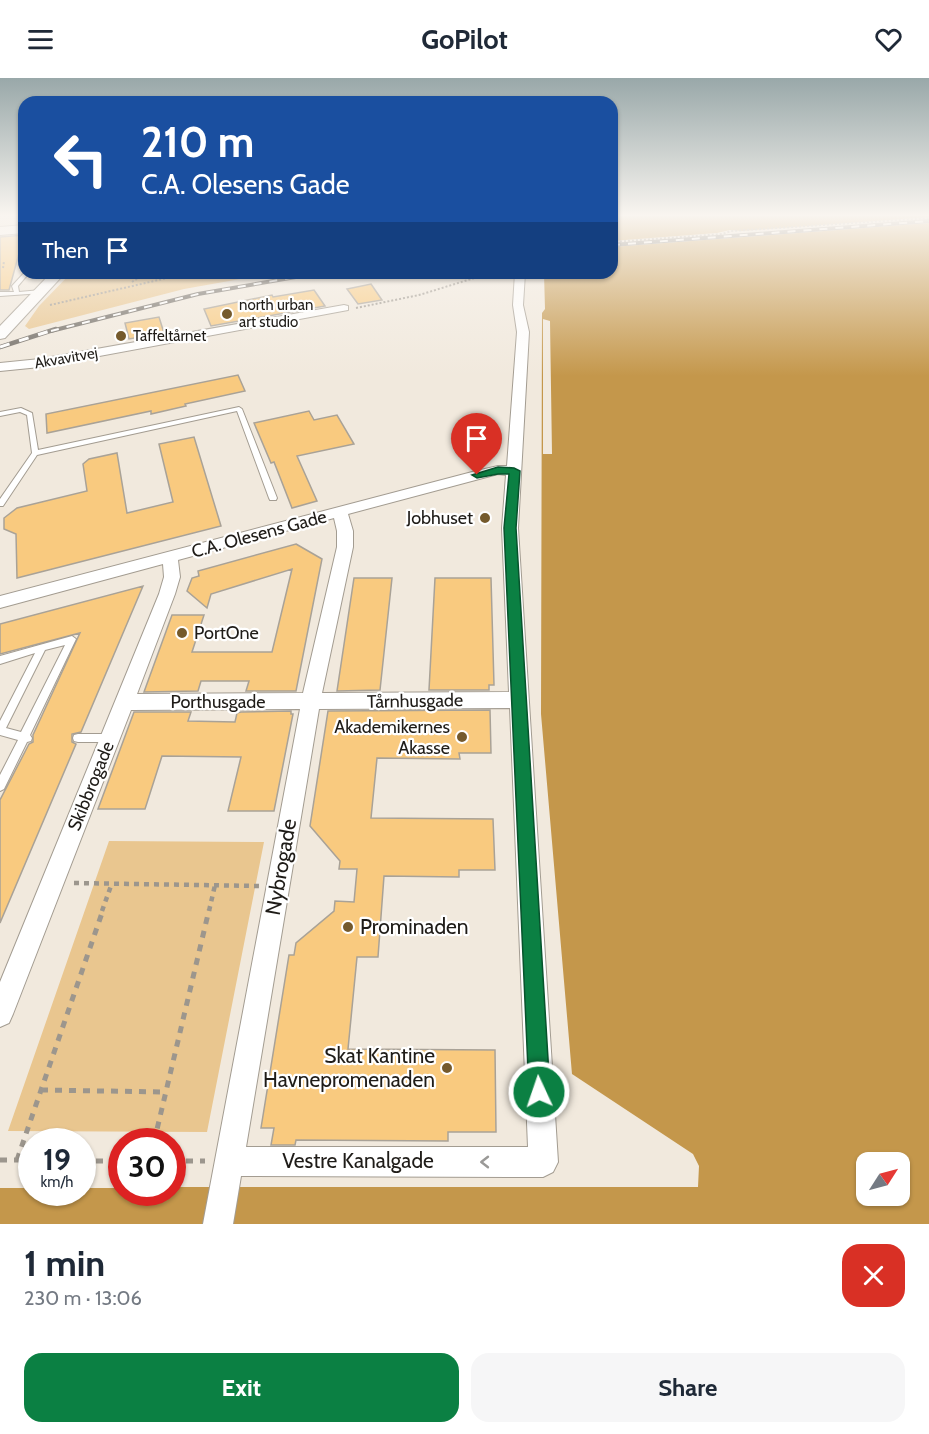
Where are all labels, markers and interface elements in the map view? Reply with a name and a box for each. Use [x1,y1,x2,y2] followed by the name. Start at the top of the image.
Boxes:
[24,23,57,56] icon: menu
[421,23,508,56] text: GoPilot
[872,23,905,56] icon: heart
[141,116,254,168] text: 210 m
[42,120,120,198] icon: left
[141,168,350,201] text: C.A. Olesens Gade
[101,234,134,267] icon: arrive
[42,237,89,264] text: Then
[239,296,313,331] place label: north urban art studio
[220,307,234,321] marker: north urban art studio
[133,327,206,345] place label: Taffeltårnet
[114,329,128,343] marker: Taffeltårnet
[33,344,99,372] street label: Akvavitvej
[451,413,502,475] pin
[460,422,493,455] icon: arrive
[189,505,329,563] street label: C.A. Olesens Gade
[406,507,473,529] place label: Jobhuset
[478,511,492,525] marker: Jobhuset
[194,622,259,644] place label: PortOne
[175,626,189,640] marker: PortOne
[367,689,463,713] street label: Tårnhusgade
[170,691,266,713] street label: Porthusgade
[334,716,450,759] place label: Akademikernes Akasse
[455,730,469,744] marker: Akademikernes Akasse
[63,738,119,834] street label: Skibbrogade
[260,816,301,917] street label: Nybrogade
[360,914,469,939] place label: Prominaden
[341,920,355,934] marker: Prominaden
[263,1043,435,1092] place label: Skat Kantine Havnepromenaden
[507,1060,571,1124] position arrow
[440,1061,454,1075] marker: Skat Kantine Havnepromenaden
[108,1128,186,1206] speed limit sign: 30
[43,1141,71,1178] text: 19
[282,1148,434,1173] street label: Vestre Kanalgade
[856,1152,910,1206] north arrow
[856,1152,910,1206] map controls
[480,1156,489,1168] one-way arrow
[41,1173,73,1191] text: km/h
[24,1241,105,1285] text: 1 min
[842,1244,905,1307] button: close
[24,1286,142,1310] text: 230 m · 13:06
[24,1353,459,1422] button: Exit
[471,1353,905,1422] button: Share

